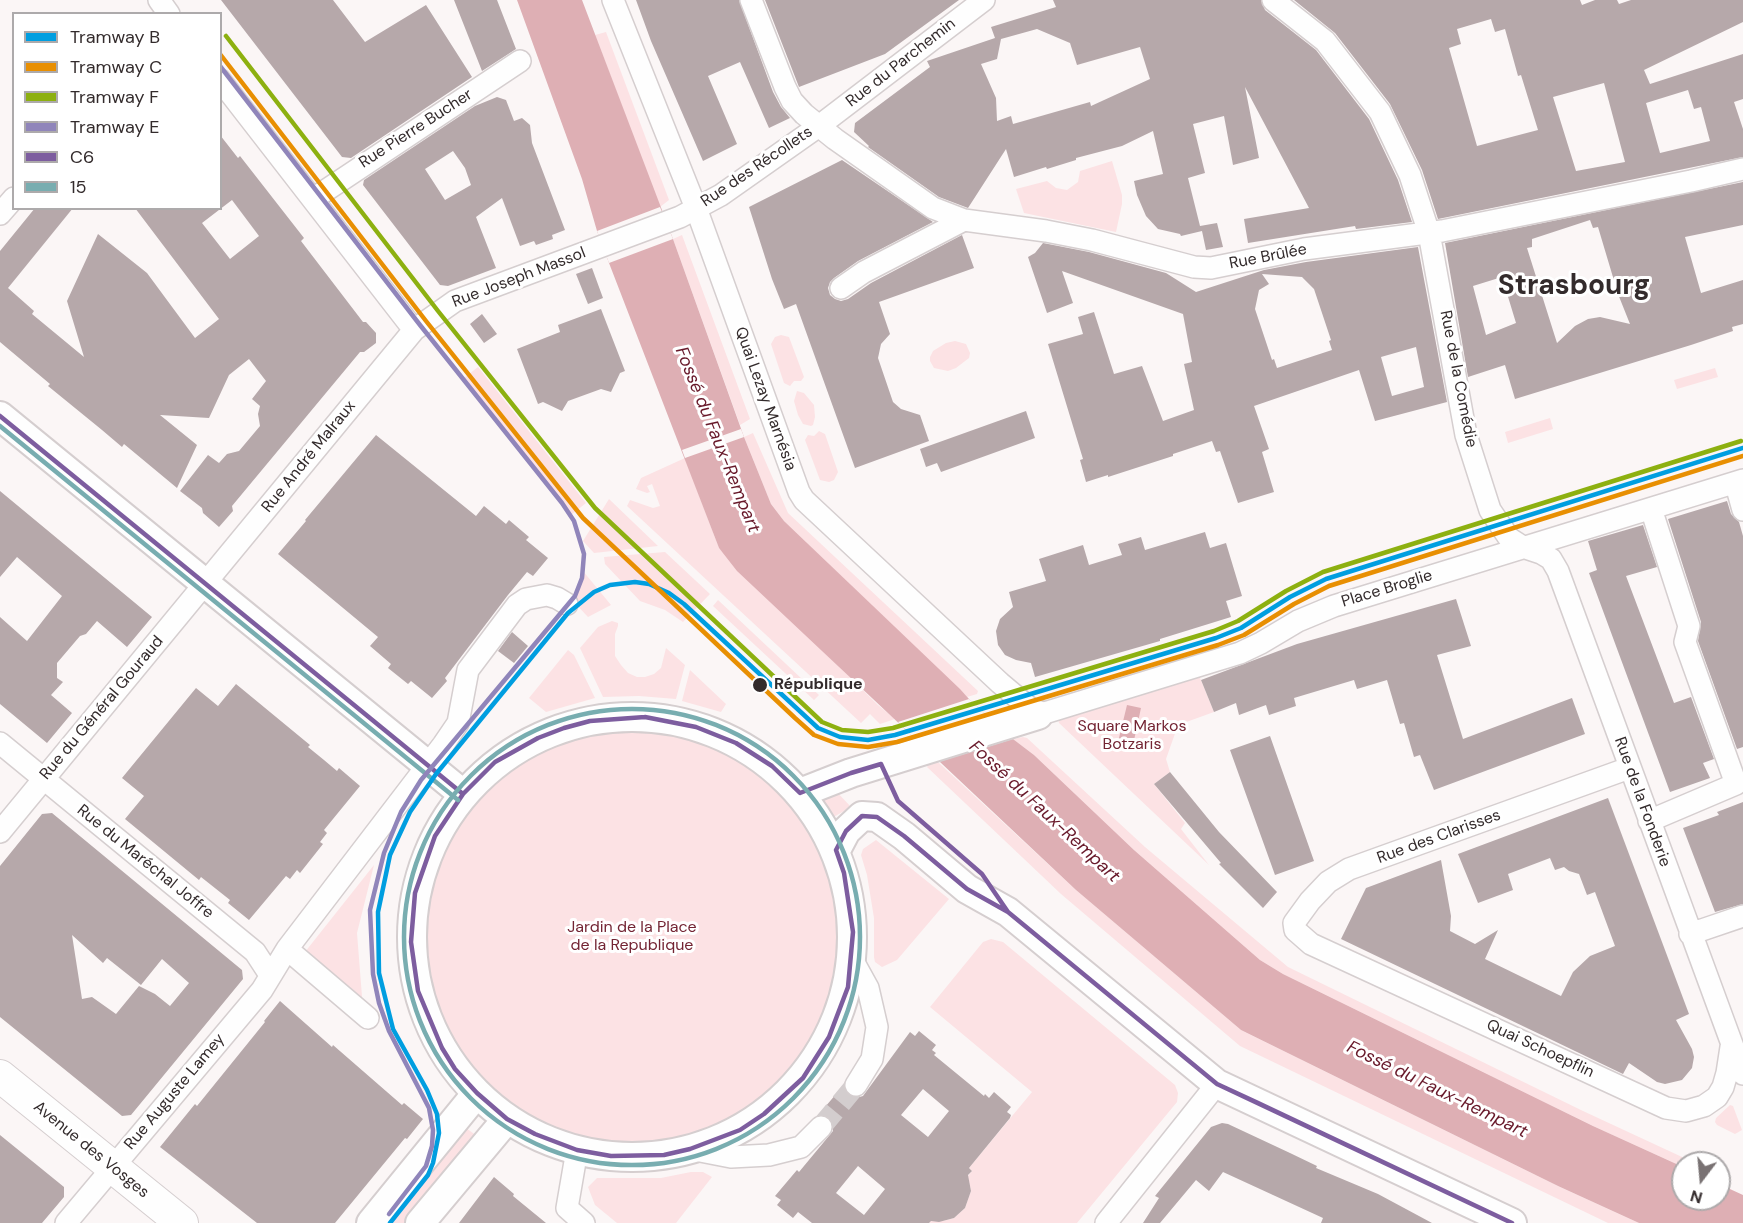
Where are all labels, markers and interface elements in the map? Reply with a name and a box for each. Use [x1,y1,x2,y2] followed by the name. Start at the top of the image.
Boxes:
[12,12,222,210] legend
[843,14,959,112] street label: Rue du Parchemin
[70,25,160,49] text: Tramway B
[70,55,162,79] text: Tramway C
[70,85,159,109] text: Tramway F
[356,85,476,173] street label: Rue Pierre Bucher
[70,115,159,139] text: Tramway E
[698,123,816,211] street label: Rue des Récollets
[70,145,94,169] text: C6
[70,175,87,199] text: 15
[1228,240,1308,274] street label: Rue Brûlée
[450,244,588,312] street label: Rue Joseph Massol
[1498,270,1650,304] district label: Strasbourg
[1435,309,1481,449] street label: Rue de la Comédie
[730,325,800,473] street label: Quai Lezay Marnésia
[670,344,764,536] water label: Fossé du Faux-Rempart
[258,397,360,517] street label: Rue André Malraux
[1339,566,1435,612] street label: Place Broglie
[36,632,168,784] street label: Rue du Général Gouraud
[774,675,863,695] place label: République
[751,676,769,694] marker: République
[1077,717,1187,755] park label: Square Markos Botzaris
[1610,734,1674,870] street label: Rue de la Fonderie
[964,736,1124,888] water label: Fossé du Faux-Rempart
[73,801,217,923] street label: Rue du Maréchal Joffre
[1375,806,1503,868] street label: Rue des Clarisses
[567,918,697,956] park label: Jardin de la Place de la Republique
[1483,1016,1597,1082] street label: Quai Schoepflin
[121,1030,229,1154] street label: Rue Auguste Lamey
[1343,1037,1531,1143] water label: Fossé du Faux-Rempart
[29,1098,153,1202] street label: Avenue des Vosges
[1671,1151,1731,1211] north arrow
[1688,1185,1705,1209] text: N

